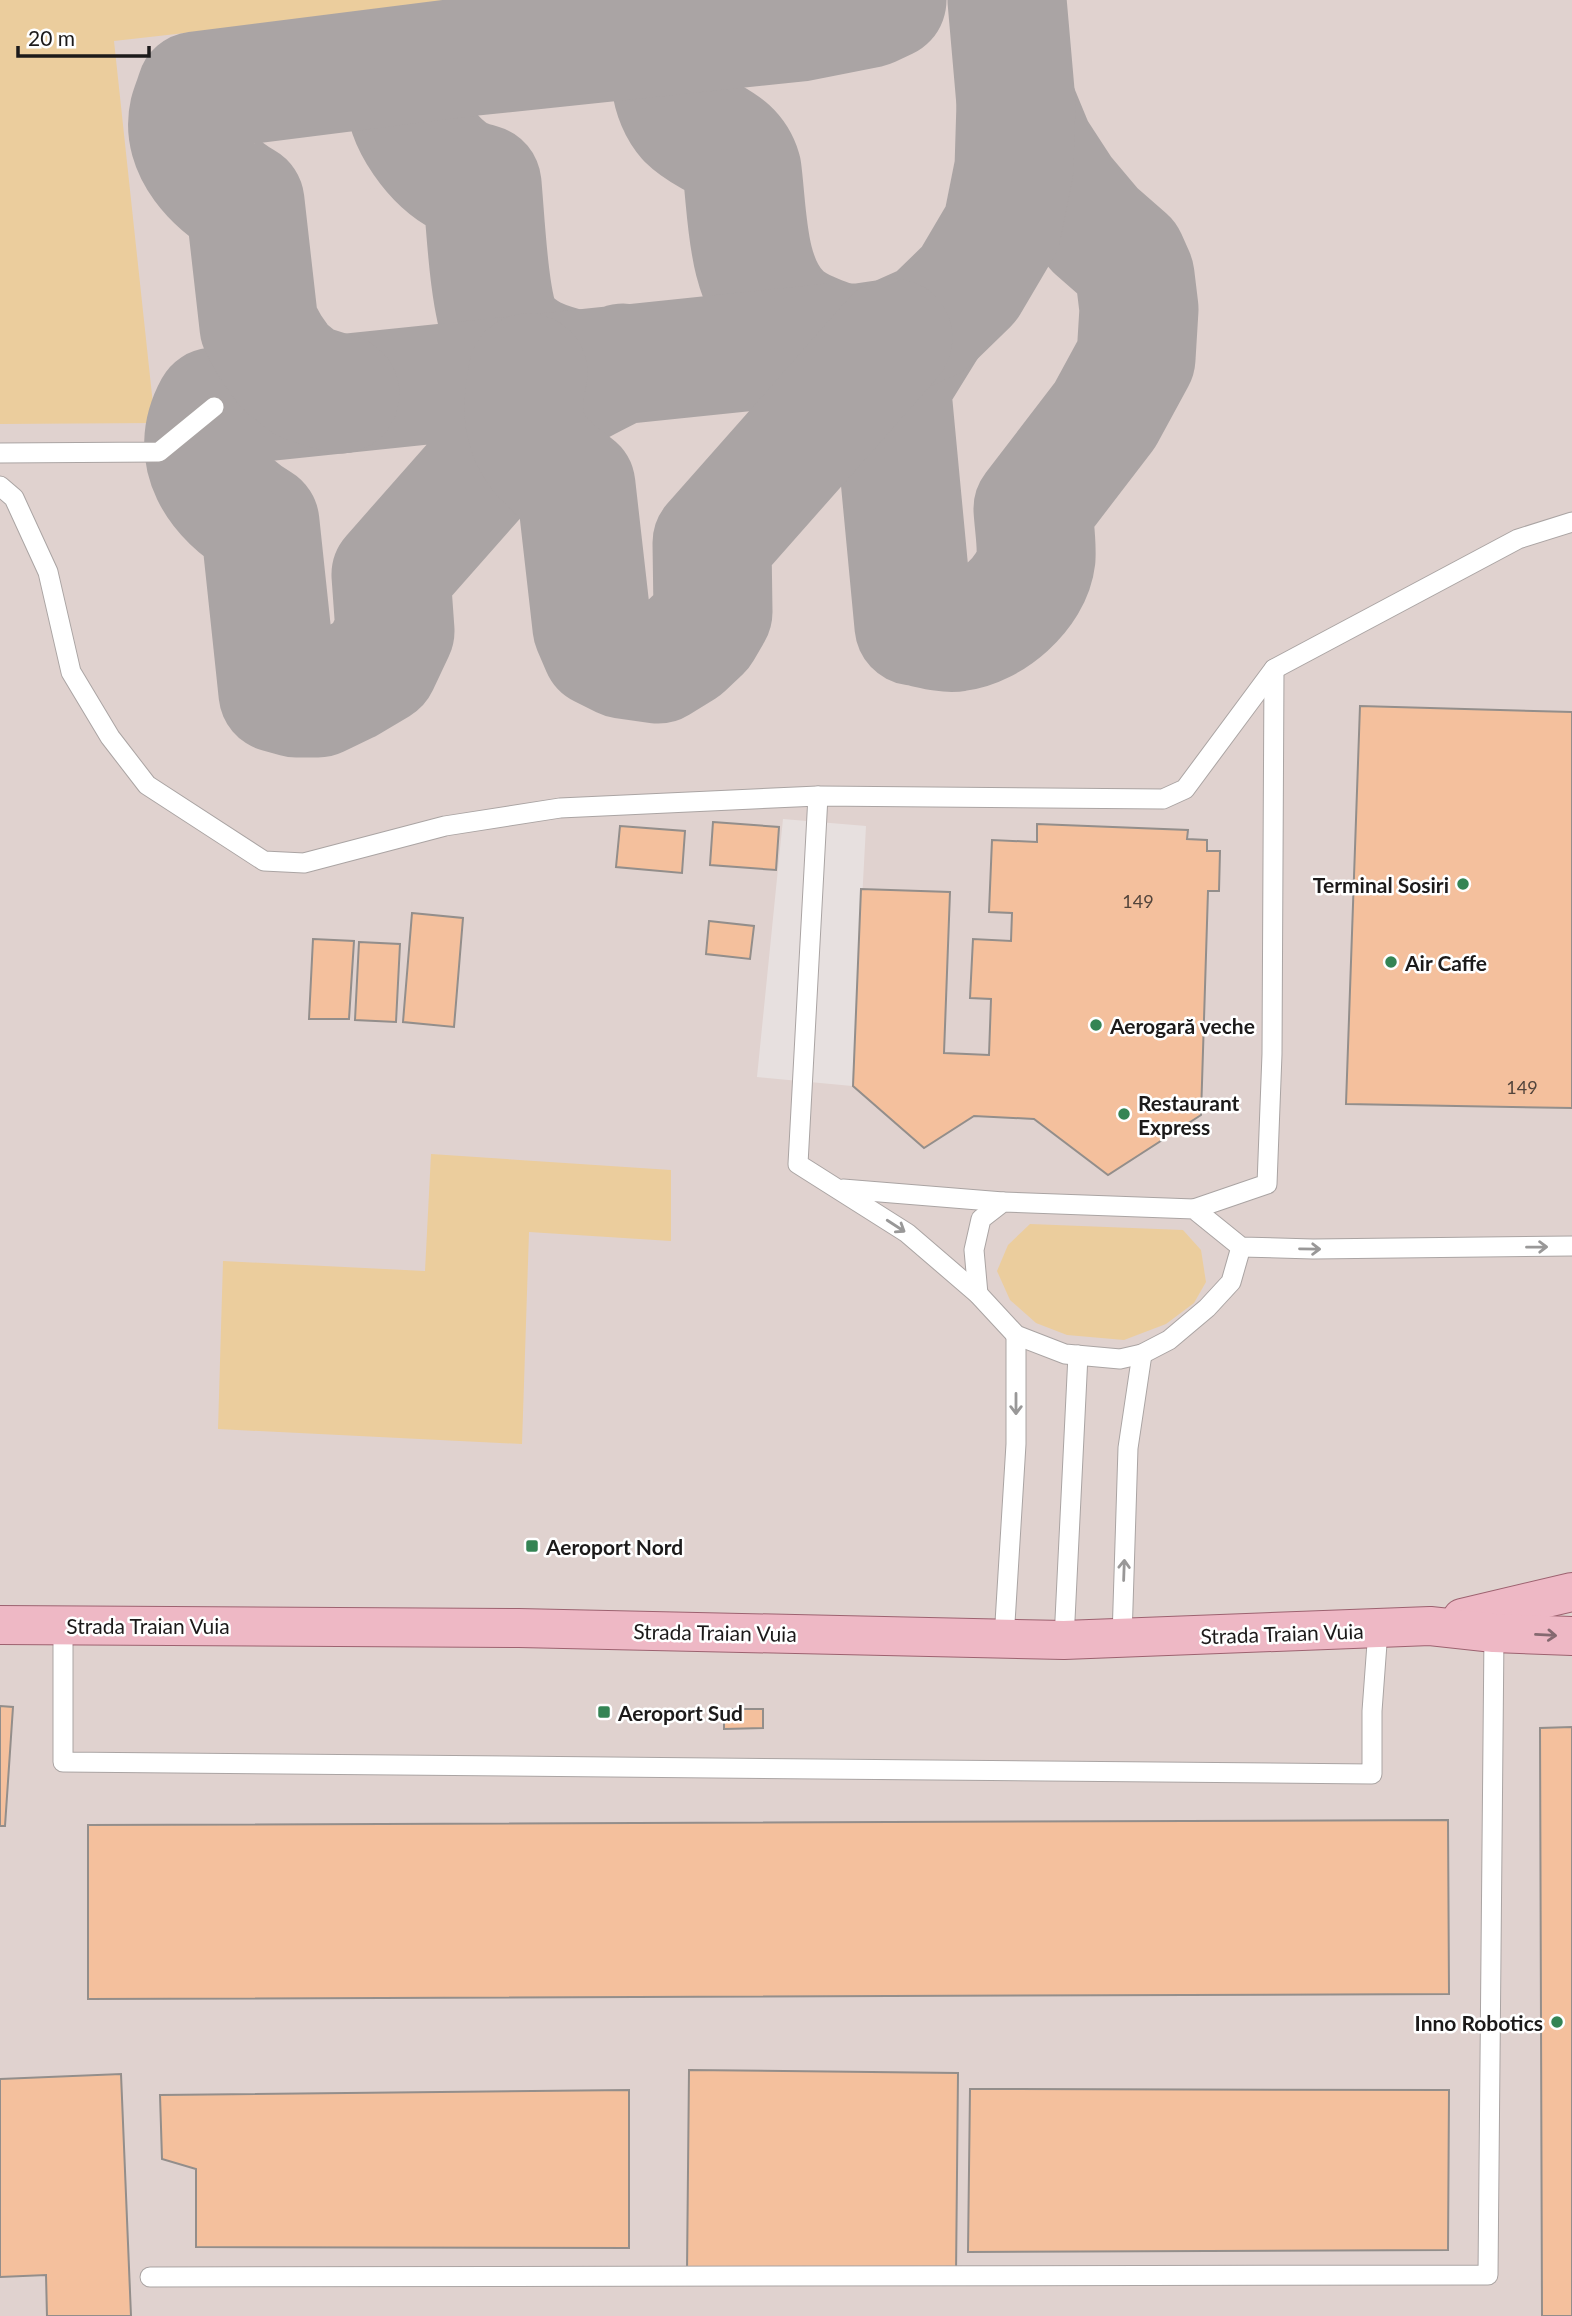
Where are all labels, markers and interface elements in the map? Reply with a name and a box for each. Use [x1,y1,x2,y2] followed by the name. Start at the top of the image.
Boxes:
[18,14,149,58] scale bar
[28,25,75,50] text: 20 m
[1313,872,1449,897] place label: Terminal Sosiri
[1455,876,1471,892] marker: Terminal Sosiri
[1122,890,1154,912] house number: 149
[1404,950,1487,975] place label: Air Caffe
[1383,954,1399,970] marker: Air Caffe
[1109,1013,1255,1038] place label: Aerogară veche
[1088,1017,1104,1033] marker: Aerogară veche
[1506,1076,1538,1098] house number: 149
[1138,1090,1240,1139] place label: Restaurant Express
[1116,1106,1132,1122] marker: Restaurant Express
[886,1219,906,1233] one-way arrow
[1525,1240,1548,1253] one-way arrow
[1298,1242,1321,1256] one-way arrow
[1009,1392,1023,1415] one-way arrow
[545,1534,683,1559] place label: Aeroport Nord
[524,1538,540,1554] marker: Aeroport Nord
[1118,1559,1131,1582] one-way arrow
[66,1613,230,1638] street label: Strada Traian Vuia
[633,1618,797,1646] street label: Strada Traian Vuia
[1200,1618,1364,1648] street label: Strada Traian Vuia
[1535,1629,1558,1642] one-way arrow
[617,1700,743,1725] place label: Aeroport Sud
[596,1704,612,1720] marker: Aeroport Sud
[1415,2010,1543,2035] place label: Inno Robotics
[1549,2014,1565,2030] marker: Inno Robotics

